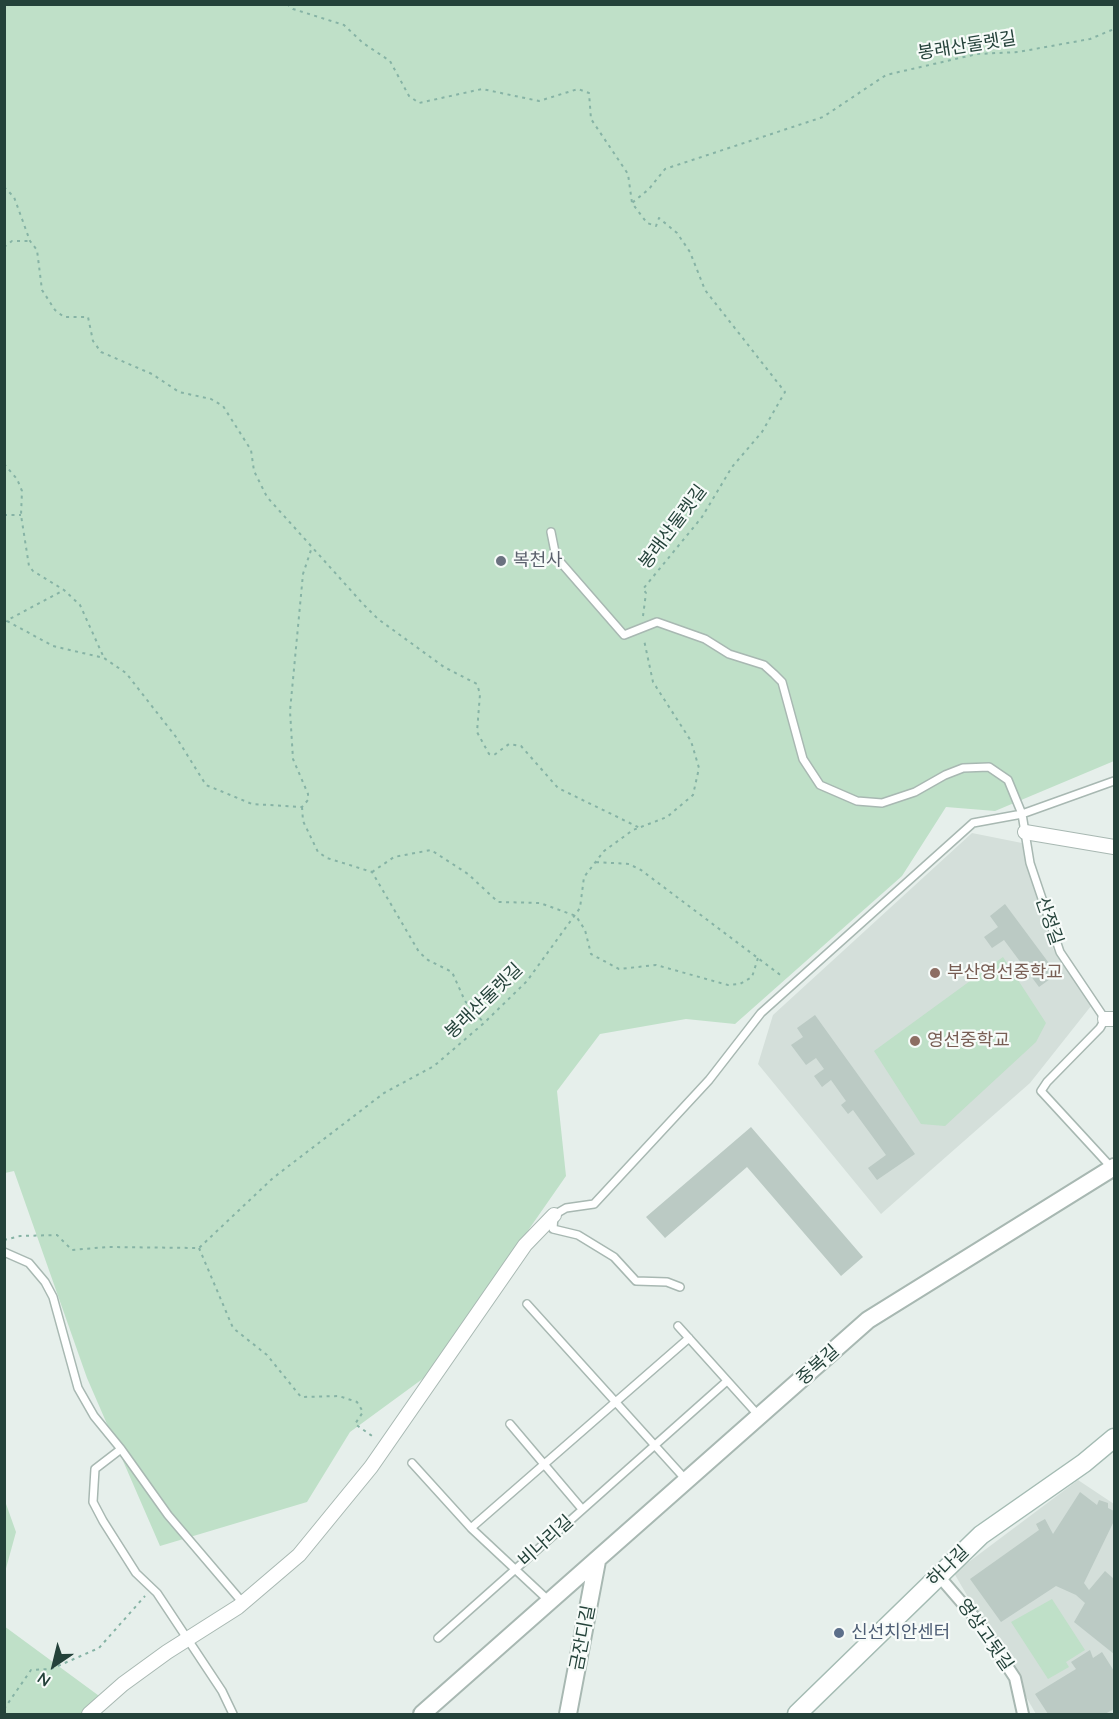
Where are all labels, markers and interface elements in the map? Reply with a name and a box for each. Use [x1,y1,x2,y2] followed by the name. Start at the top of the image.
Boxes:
[916,28,1018,64] street label: 봉래산둘렛길
[634,481,712,573] street label: 봉래산둘렛길
[513,550,563,572] place label: 복천사
[494,554,508,568] marker: 복천사
[1031,894,1067,948] street label: 산정길
[441,959,527,1043] street label: 봉래산둘렛길
[947,962,1063,984] place label: 부산영선중학교
[928,966,942,980] marker: 부산영선중학교
[927,1030,1010,1052] place label: 영선중학교
[908,1034,922,1048] marker: 영선중학교
[792,1340,844,1390] street label: 중복길
[514,1511,578,1571] street label: 비나리길
[923,1541,973,1591] street label: 하나길
[952,1595,1018,1675] street label: 영상고뒷길
[566,1603,600,1673] street label: 금잔디길
[851,1622,950,1644] place label: 신선치안센터
[832,1626,846,1640] marker: 신선치안센터
[24,1635,84,1695] north arrow
[33,1668,54,1691] text: N

